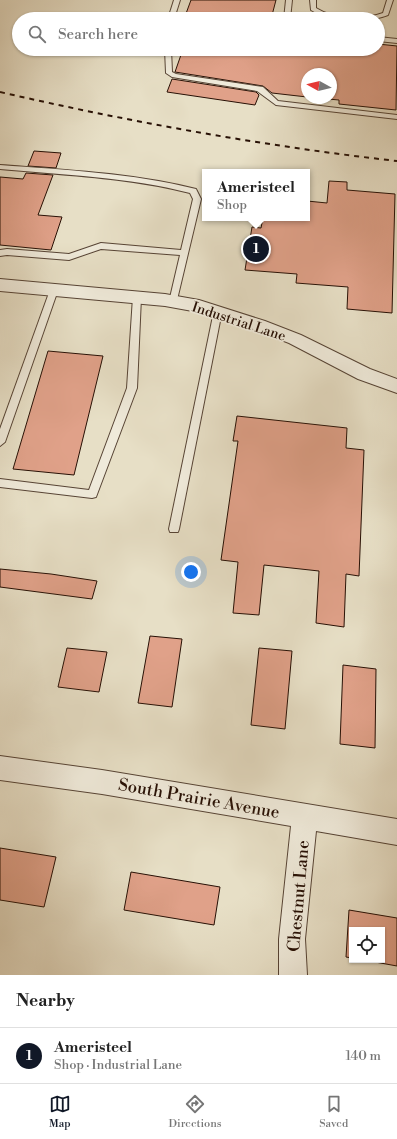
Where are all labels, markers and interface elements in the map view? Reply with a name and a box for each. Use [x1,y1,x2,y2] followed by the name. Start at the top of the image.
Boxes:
[12,12,385,56] search box
[26,23,48,45] icon: search
[58,25,138,44] text: Search here
[301,68,337,104] north arrow
[202,169,310,221] popup
[217,178,295,197] text: Ameristeel
[217,197,247,213] text: Shop
[243,234,269,264] pin: 1
[189,298,288,346] street label: Industrial Lane
[181,562,201,582] your location
[116,774,281,824] street label: South Prairie Avenue
[283,839,315,953] street label: Chestnut Lane
[349,927,385,963] map controls
[349,927,385,963] button: locate
[16,990,75,1012] text: Nearby
[54,1038,132,1057] text: Ameristeel
[26,1048,32,1064] text: 1
[345,1048,381,1064] text: 140 m
[54,1057,182,1073] text: Shop · Industrial Lane
[49,1093,71,1131] tab: Map
[169,1093,222,1131] tab: Directions
[319,1093,348,1131] tab: Saved

